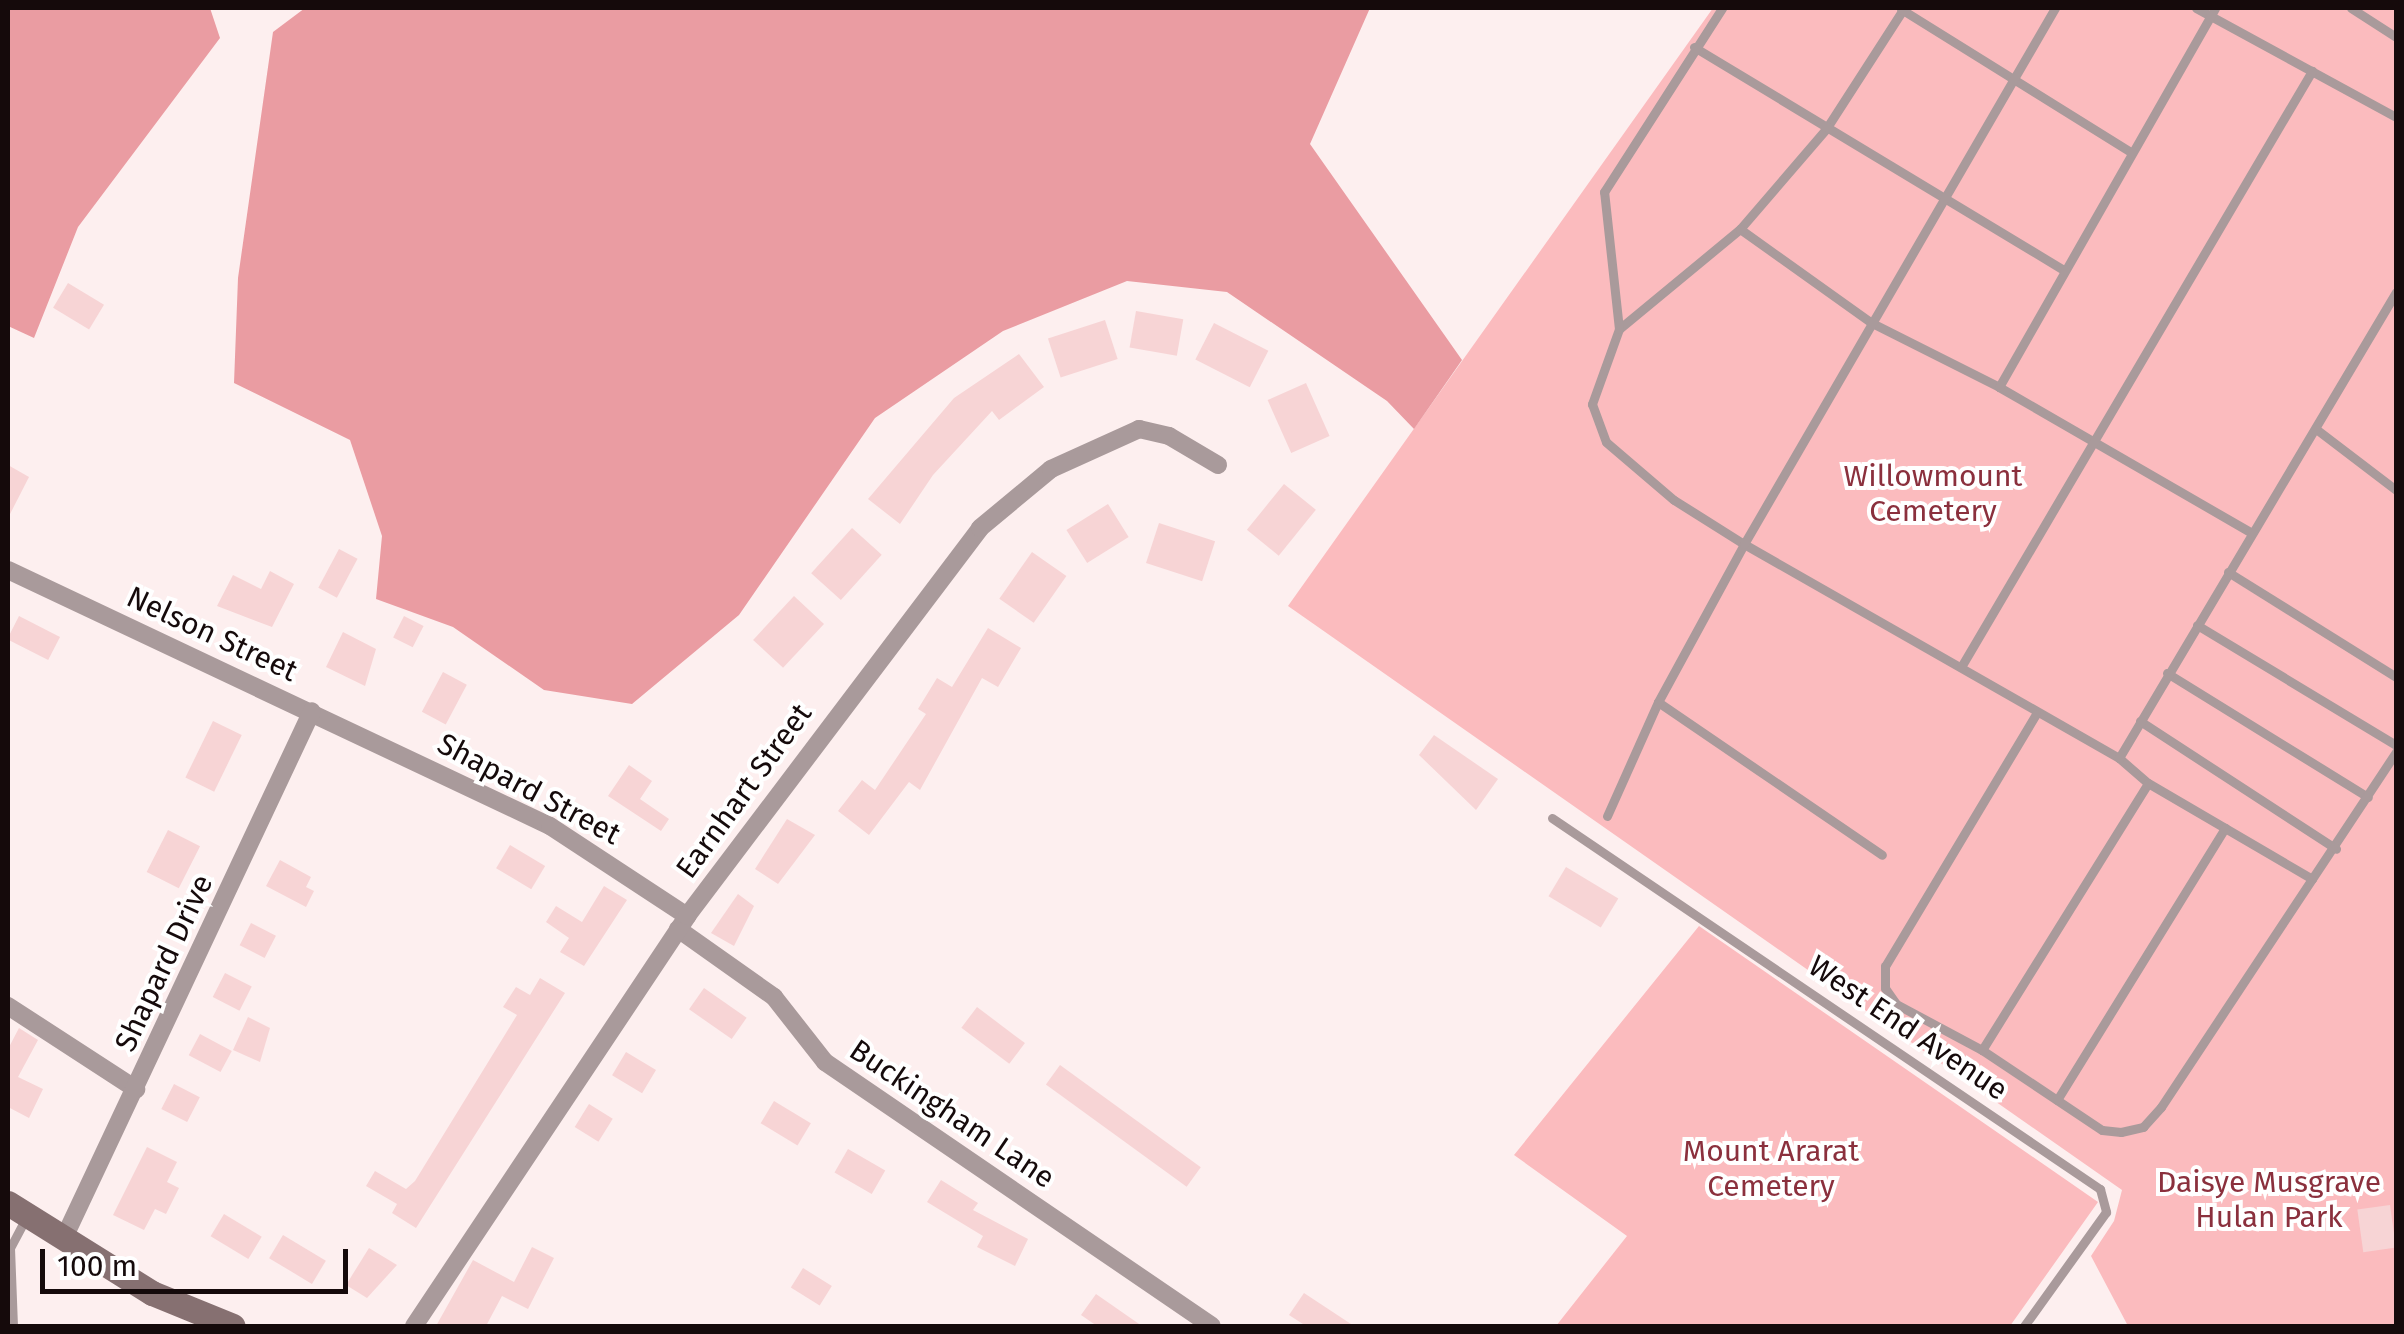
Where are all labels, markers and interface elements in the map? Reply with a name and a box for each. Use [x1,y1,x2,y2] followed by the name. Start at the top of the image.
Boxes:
[1844,458,2022,528] park label: Willowmount Cemetery
[121,579,303,689] street label: Nelson Street
[669,697,819,885] street label: Earnhart Street
[431,726,627,852] street label: Shapard Street
[107,869,221,1057] street label: Shapard Drive
[1802,948,2014,1108] street label: West End Avenue
[843,1032,1061,1196] street label: Buckingham Lane
[1683,1133,1859,1204] park label: Mount Ararat Cemetery
[2157,1164,2381,1234] park label: Daisye Musgrave Hulan Park
[45,1229,352,1291] scale bar
[57,1248,137,1284] text: 100 m

